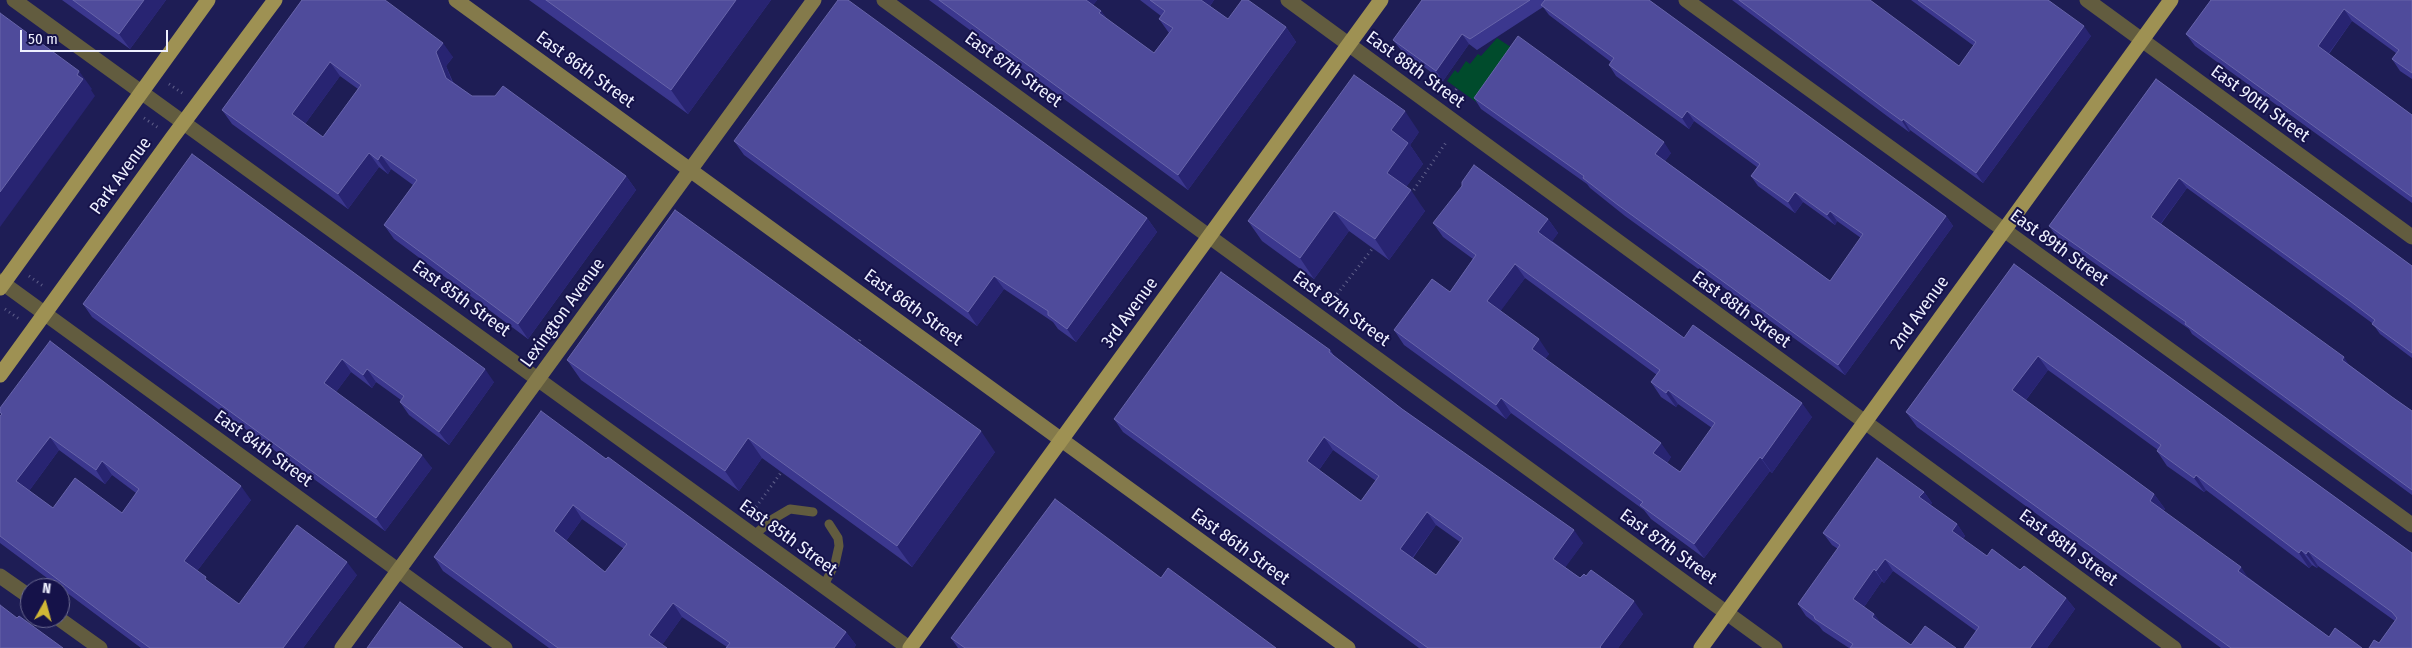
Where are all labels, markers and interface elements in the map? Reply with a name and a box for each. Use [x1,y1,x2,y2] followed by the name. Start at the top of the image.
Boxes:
[22,20,170,52] scale bar
[532,27,638,113] street label: East 86th Street
[1361,27,1469,113] street label: East 88th Street
[960,28,1066,112] street label: East 87th Street
[28,30,58,48] text: 50 m
[2206,61,2314,147] street label: East 90th Street
[86,133,156,219] street label: Park Avenue
[2006,205,2112,291] street label: East 89th Street
[516,254,610,372] street label: Lexington Avenue
[408,256,514,342] street label: East 85th Street
[860,265,966,351] street label: East 86th Street
[1288,267,1394,351] street label: East 87th Street
[1687,267,1795,353] street label: East 88th Street
[1886,272,1954,354] street label: 2nd Avenue
[1097,274,1163,352] street label: 3rd Avenue
[210,406,316,492] street label: East 84th Street
[735,495,841,581] street label: East 85th Street
[1187,504,1293,590] street label: East 86th Street
[1615,505,1721,589] street label: East 87th Street
[2014,505,2122,591] street label: East 88th Street
[20,578,70,628] north arrow
[42,580,52,598] text: N

